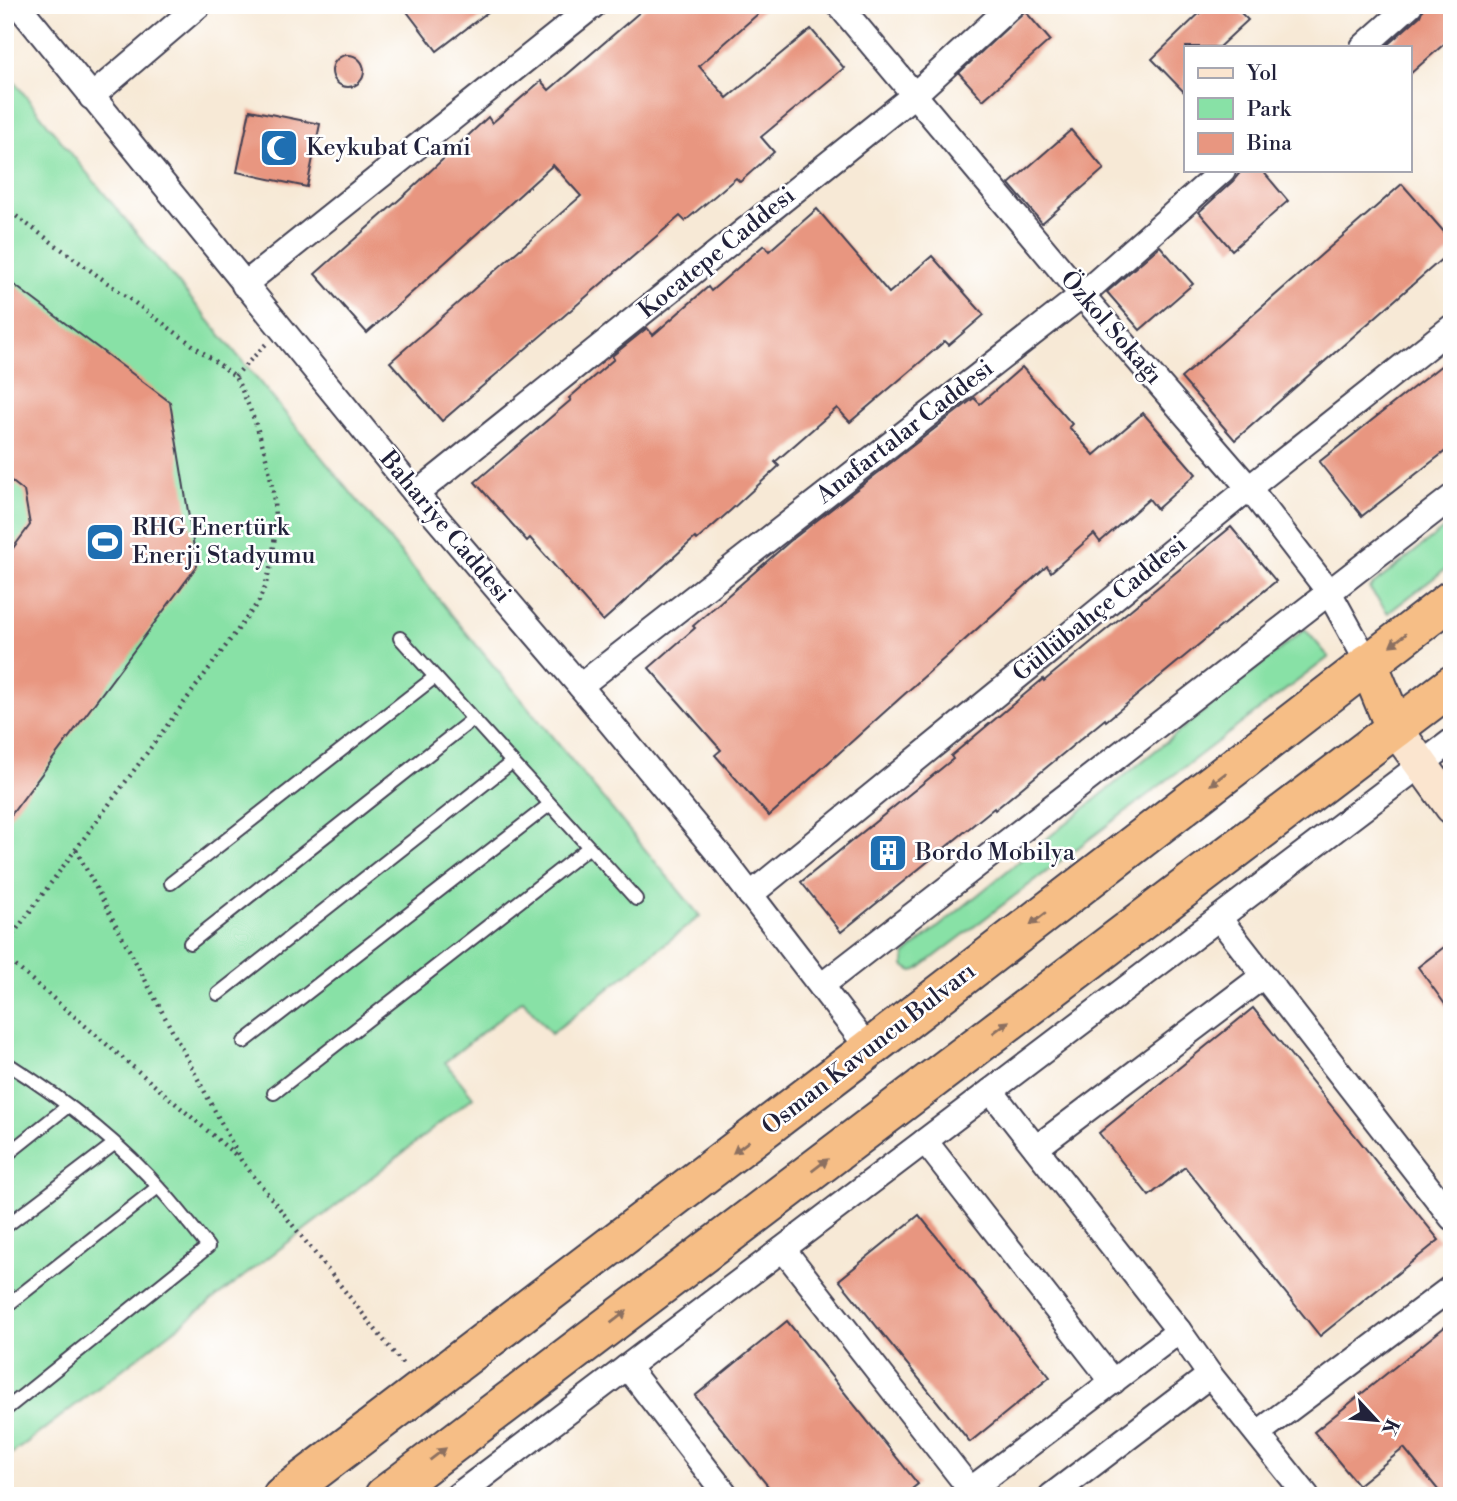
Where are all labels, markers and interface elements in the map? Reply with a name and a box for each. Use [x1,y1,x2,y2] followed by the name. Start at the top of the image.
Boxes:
[1184,46,1412,172] legend
[1246,61,1277,87] text: Yol
[1247,97,1292,123] text: Park
[258,127,300,169] mosque icon: Keykubat Cami
[1246,131,1292,157] text: Bina
[306,133,471,163] place label: Keykubat Cami
[633,181,801,325] street label: Kocatepe Caddesi
[1053,264,1169,391] street label: Özkol Sokağı
[810,353,1000,511] street label: Anafartalar Caddesi
[372,444,517,609] street label: Bahariye Caddesi
[132,513,316,571] place label: RHG Enertürk Enerji Stadyumu
[84,521,126,563] sports icon: RHG Enertürk Enerji Stadyumu
[1007,530,1193,688] street label: Güllübahçe Caddesi
[1388,633,1407,647] one-way arrow
[1209,772,1227,787] one-way arrow
[867,832,909,874] building icon: Bordo Mobilya
[914,838,1076,868] place label: Bordo Mobilya
[1029,911,1047,925] one-way arrow
[756,956,982,1142] street label: Osman Kavuncu Bulvarı
[992,1020,1010,1035] one-way arrow
[732,1140,750,1154] one-way arrow
[811,1158,829,1172] one-way arrow
[610,1310,629,1324] one-way arrow
[1342,1386,1412,1456] north arrow
[1376,1415,1405,1440] text: K
[429,1448,447,1462] one-way arrow

